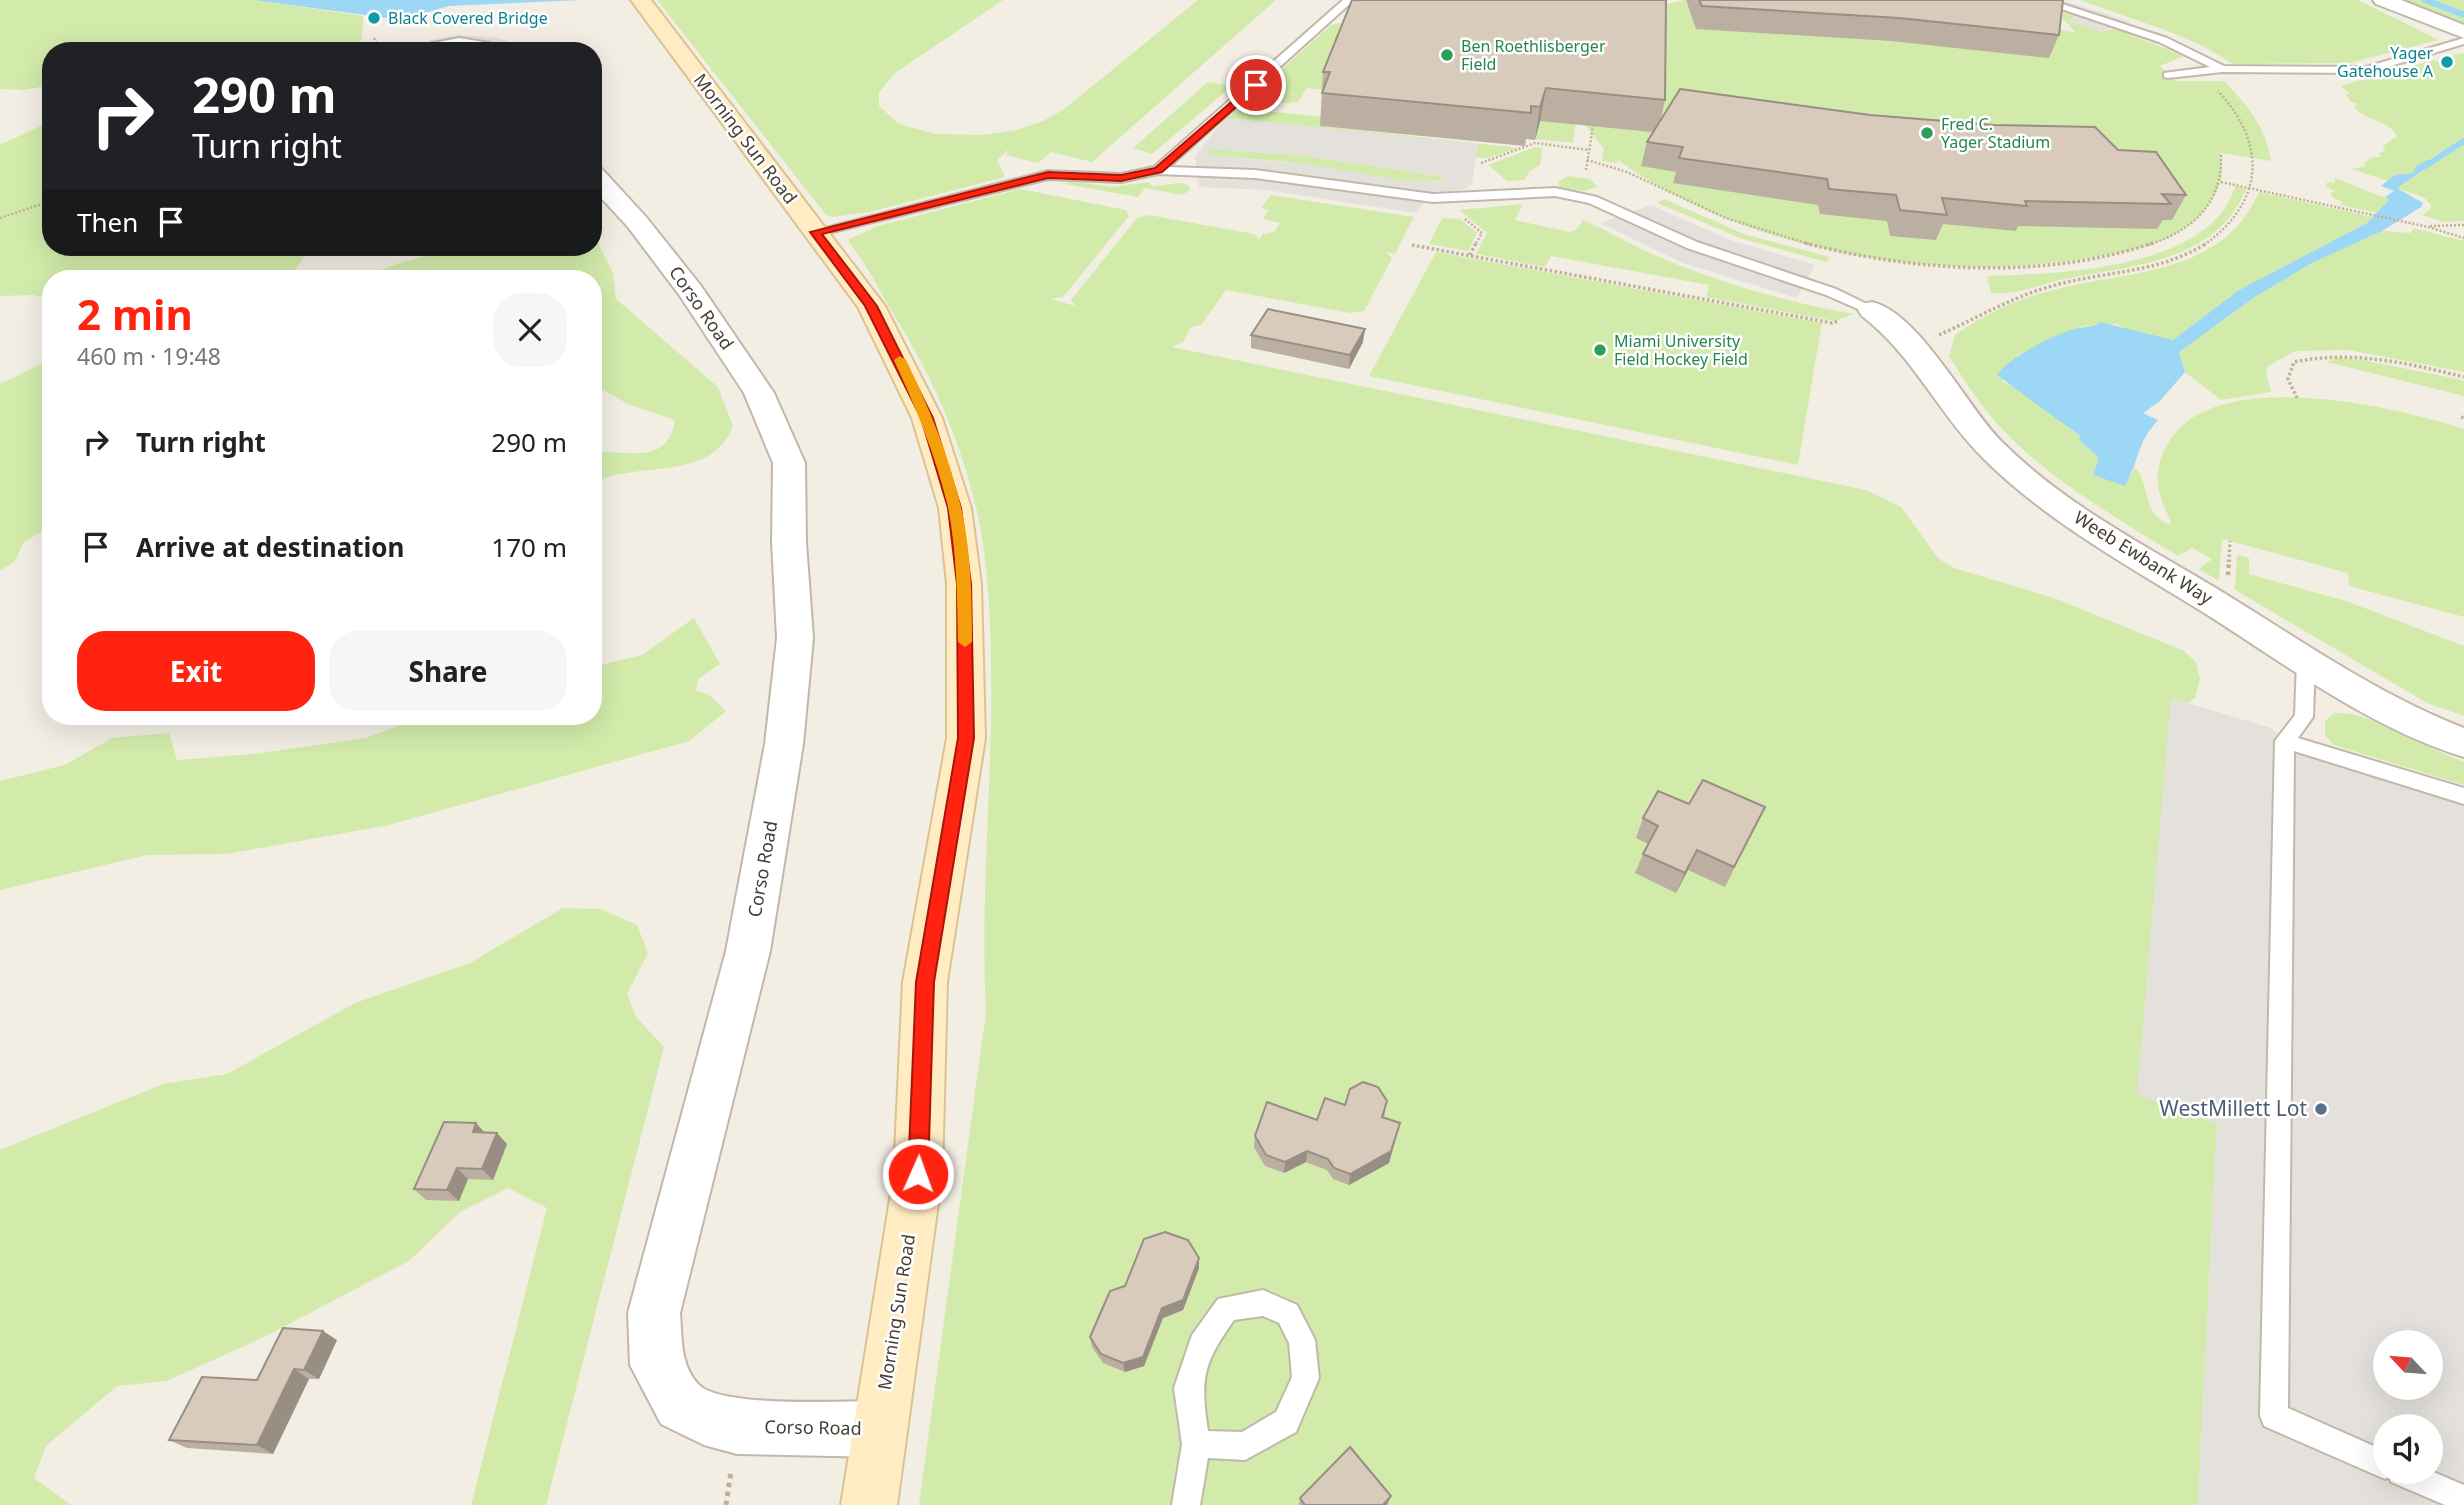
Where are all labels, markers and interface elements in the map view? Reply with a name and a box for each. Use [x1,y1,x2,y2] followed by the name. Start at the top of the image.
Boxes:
[388,7,548,29] place label: Black Covered Bridge
[366,10,382,26] marker: Black Covered Bridge
[1461,35,1606,75] place label: Ben Roethlisberger Field
[2337,42,2434,82] place label: Yager Gatehouse A
[1439,47,1455,63] marker: Ben Roethlisberger Field
[2439,54,2455,70] marker: Yager Gatehouse A
[1226,55,1286,115] pin
[192,61,337,127] text: 290 m
[1237,66,1275,104] icon: arrive
[689,68,803,208] street label: Morning Sun Road
[77,70,168,161] icon: right
[1941,113,2050,153] place label: Fred C. Yager Stadium
[192,124,342,167] text: Turn right
[1919,125,1935,141] marker: Fred C. Yager Stadium
[152,203,190,241] icon: arrive
[77,204,138,240] text: Then
[664,261,740,354] street label: Corso Road
[77,285,193,342] text: 2 min
[493,293,567,367] button: close
[1614,330,1748,370] place label: Miami University Field Hockey Field
[77,340,221,372] text: 460 m · 19:48
[1592,342,1608,358] marker: Miami University Field Hockey Field
[77,423,115,461] icon: right
[136,424,266,460] text: Turn right
[491,424,567,460] text: 290 m
[2070,505,2218,610] street label: Weeb Ewbank Way
[77,528,115,566] icon: arrive
[136,529,405,565] text: Arrive at destination
[491,529,567,565] text: 170 m
[77,631,315,711] button: Exit
[329,631,567,711] button: Share
[742,819,782,919] street label: Corso Road
[2159,1094,2307,1122] place label: WestMillett Lot
[2313,1101,2329,1117] marker: WestMillett Lot
[881,1137,955,1211] position arrow
[872,1232,920,1391] street label: Morning Sun Road
[2373,1330,2443,1400] north arrow
[2373,1330,2443,1484] map controls
[764,1414,862,1440] street label: Corso Road
[2373,1414,2443,1484] button: sound

